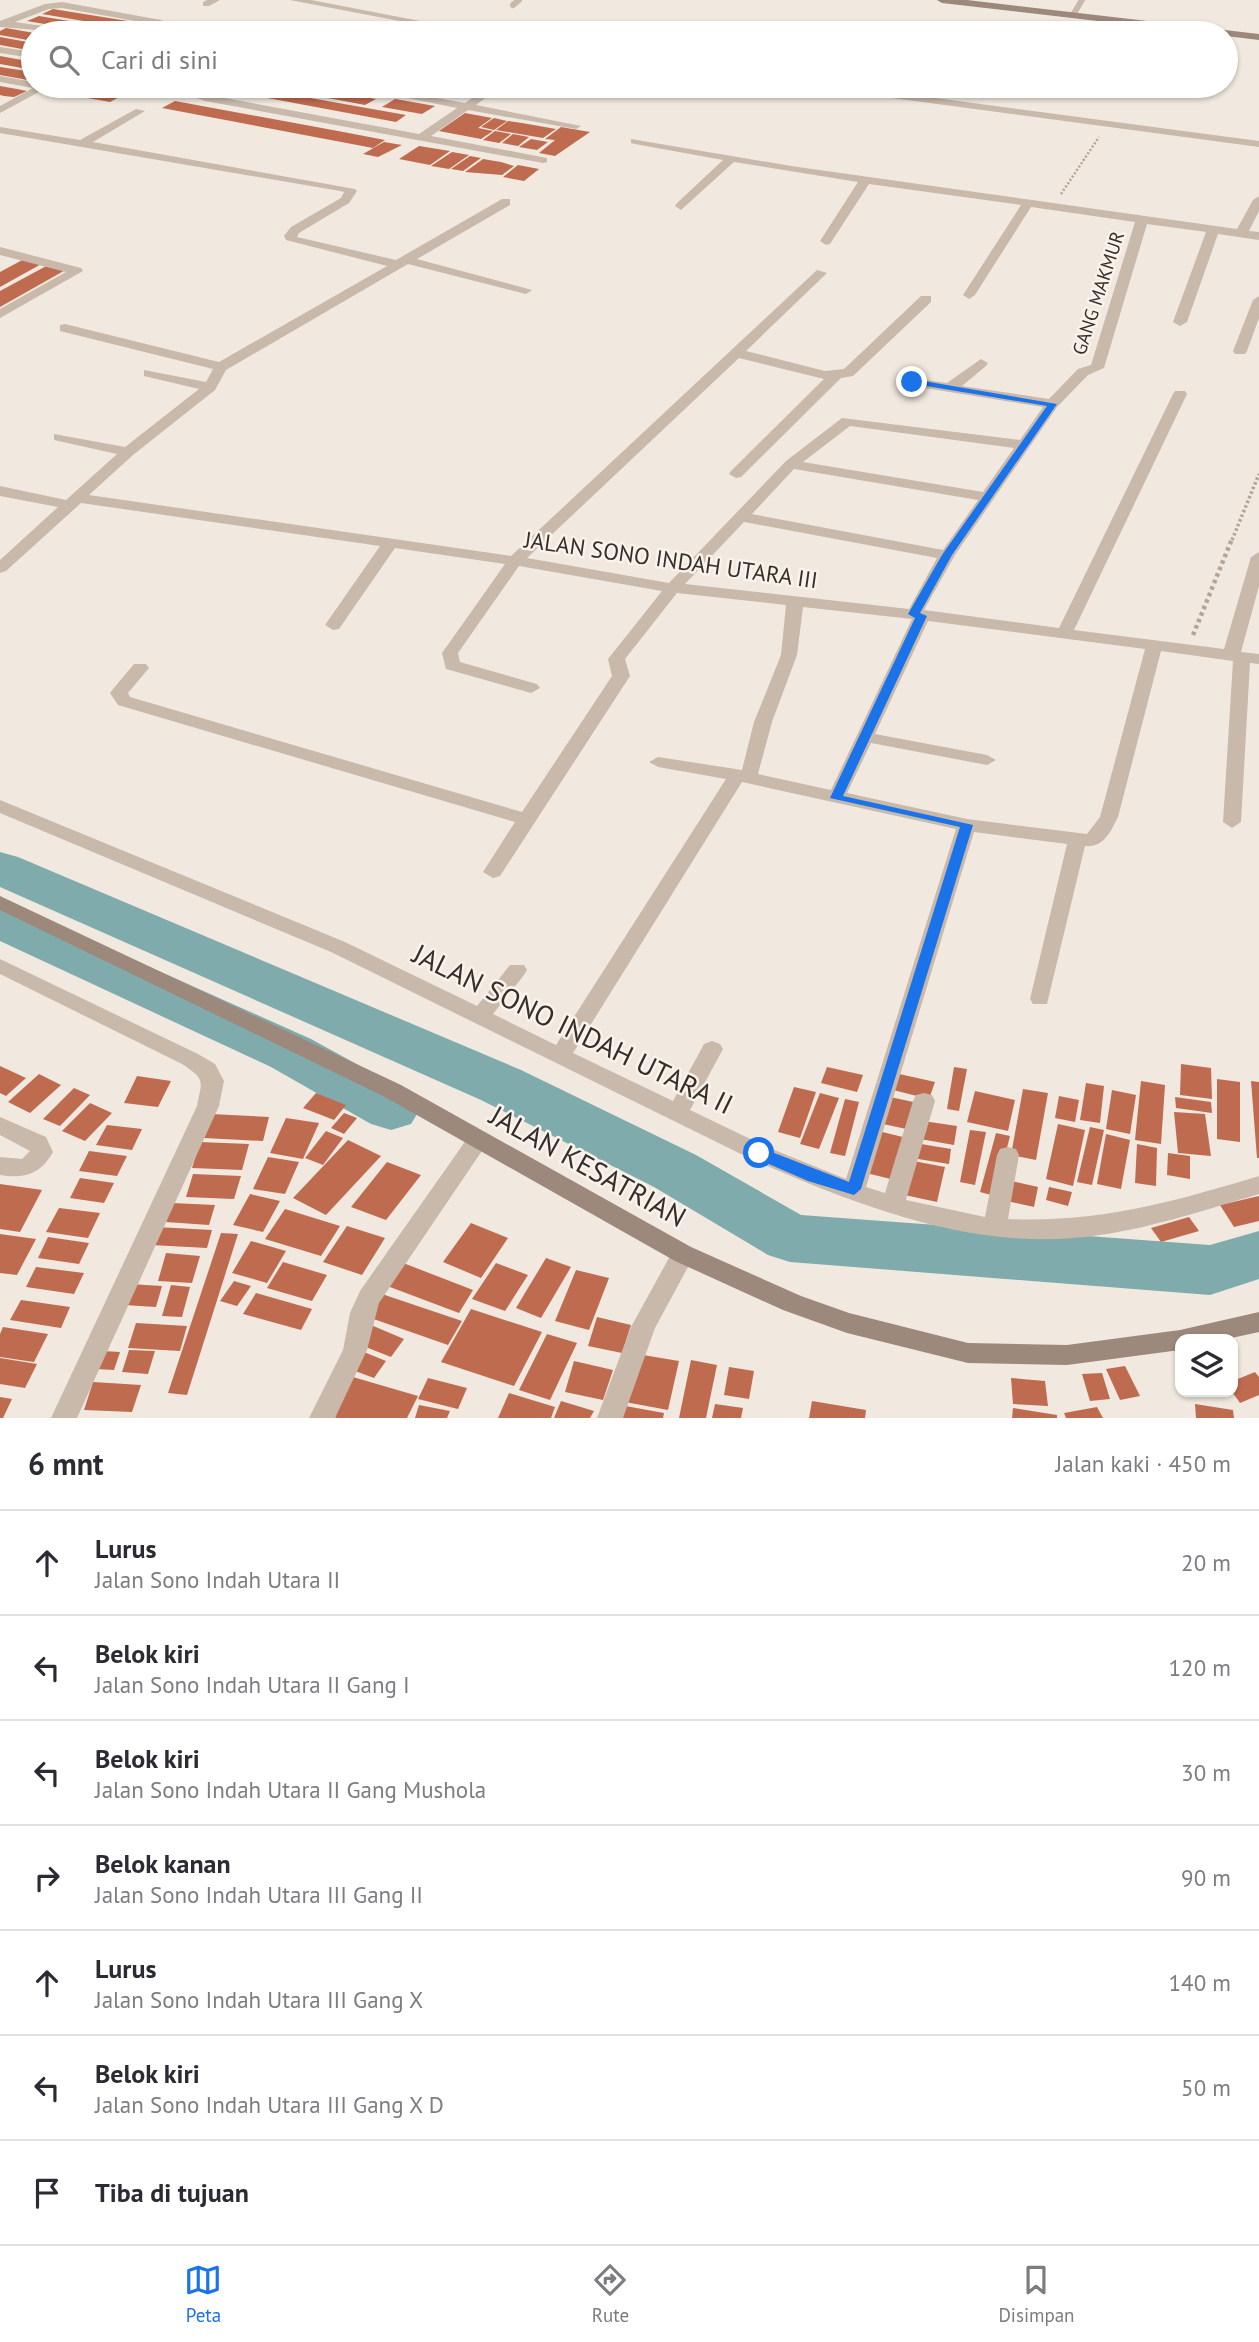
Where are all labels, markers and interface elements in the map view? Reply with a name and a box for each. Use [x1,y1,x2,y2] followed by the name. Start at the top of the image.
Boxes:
[21,21,1238,98] search box
[45,41,83,79] icon: search
[101,43,218,76] text: Cari di sini
[1067,228,1129,358] street label: GANG MAKMUR
[896,366,927,397] route end
[522,524,820,594] street label: JALAN SONO INDAH UTARA III
[406,934,739,1122] street label: JALAN SONO INDAH UTARA II
[483,1096,693,1235] street label: JALAN KESATRIAN
[743,1137,774,1168] route start
[1175,1334,1238,1397] map controls
[1175,1334,1238,1397] button: layers
[28,1444,104,1483] text: 6 mnt
[1056,1449,1231,1478] text: Jalan kaki · 450 m
[95,1532,156,1565] text: Lurus
[28,1544,66,1582] icon: ahead
[1181,1548,1231,1577] text: 20 m
[95,1565,340,1594] text: Jalan Sono Indah Utara II
[95,1637,200,1670] text: Belok kiri
[28,1649,66,1687] icon: left
[1169,1653,1231,1682] text: 120 m
[95,1670,410,1699] text: Jalan Sono Indah Utara II Gang I
[95,1742,200,1775] text: Belok kiri
[28,1754,66,1792] icon: left
[1181,1758,1231,1787] text: 30 m
[95,1775,486,1804] text: Jalan Sono Indah Utara II Gang Mushola
[95,1847,231,1880] text: Belok kanan
[28,1859,66,1897] icon: right
[1181,1863,1231,1892] text: 90 m
[95,1880,423,1909] text: Jalan Sono Indah Utara III Gang II
[95,1952,156,1985] text: Lurus
[28,1964,66,2002] icon: ahead
[1169,1968,1231,1997] text: 140 m
[95,1985,423,2014] text: Jalan Sono Indah Utara III Gang X
[95,2057,200,2090] text: Belok kiri
[28,2069,66,2107] icon: left
[1181,2073,1231,2102] text: 50 m
[95,2090,444,2119] text: Jalan Sono Indah Utara III Gang X D
[28,2174,66,2212] icon: arrive
[95,2176,249,2209] text: Tiba di tujuan
[184,2261,222,2327] tab: Peta
[591,2261,629,2327] tab: Rute
[998,2261,1075,2327] tab: Disimpan

